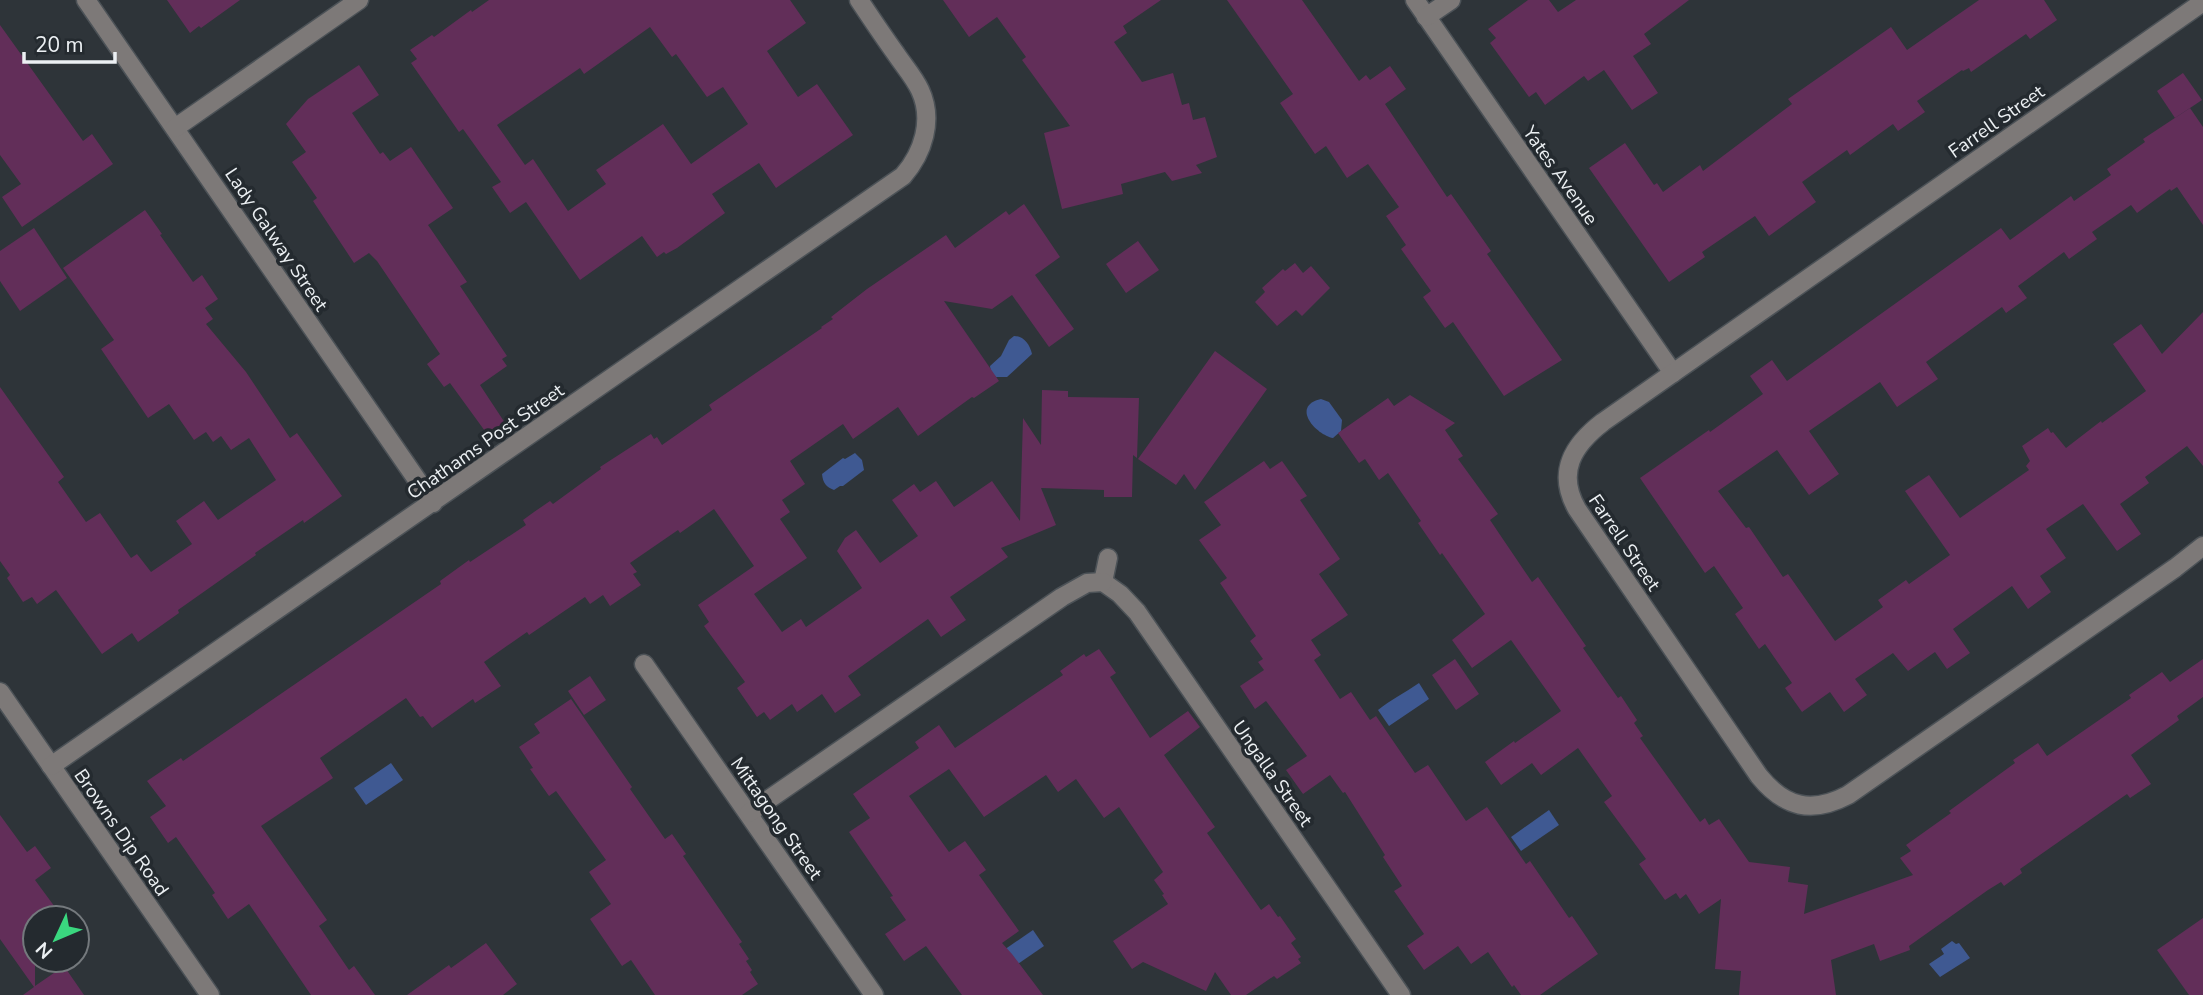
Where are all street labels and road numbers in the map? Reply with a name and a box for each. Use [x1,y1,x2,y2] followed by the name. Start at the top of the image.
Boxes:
[1943,79,2050,164] street label: Farrell Street
[1516,120,1604,230] street label: Yates Avenue
[219,163,334,317] street label: Lady Galway Street
[402,378,570,506] street label: Chathams Post Street
[1582,489,1666,596] street label: Farrell Street
[1226,715,1319,832] street label: Ungalla Street
[724,752,828,885] street label: Mittagong Street
[68,764,175,901] street label: Browns Dip Road

